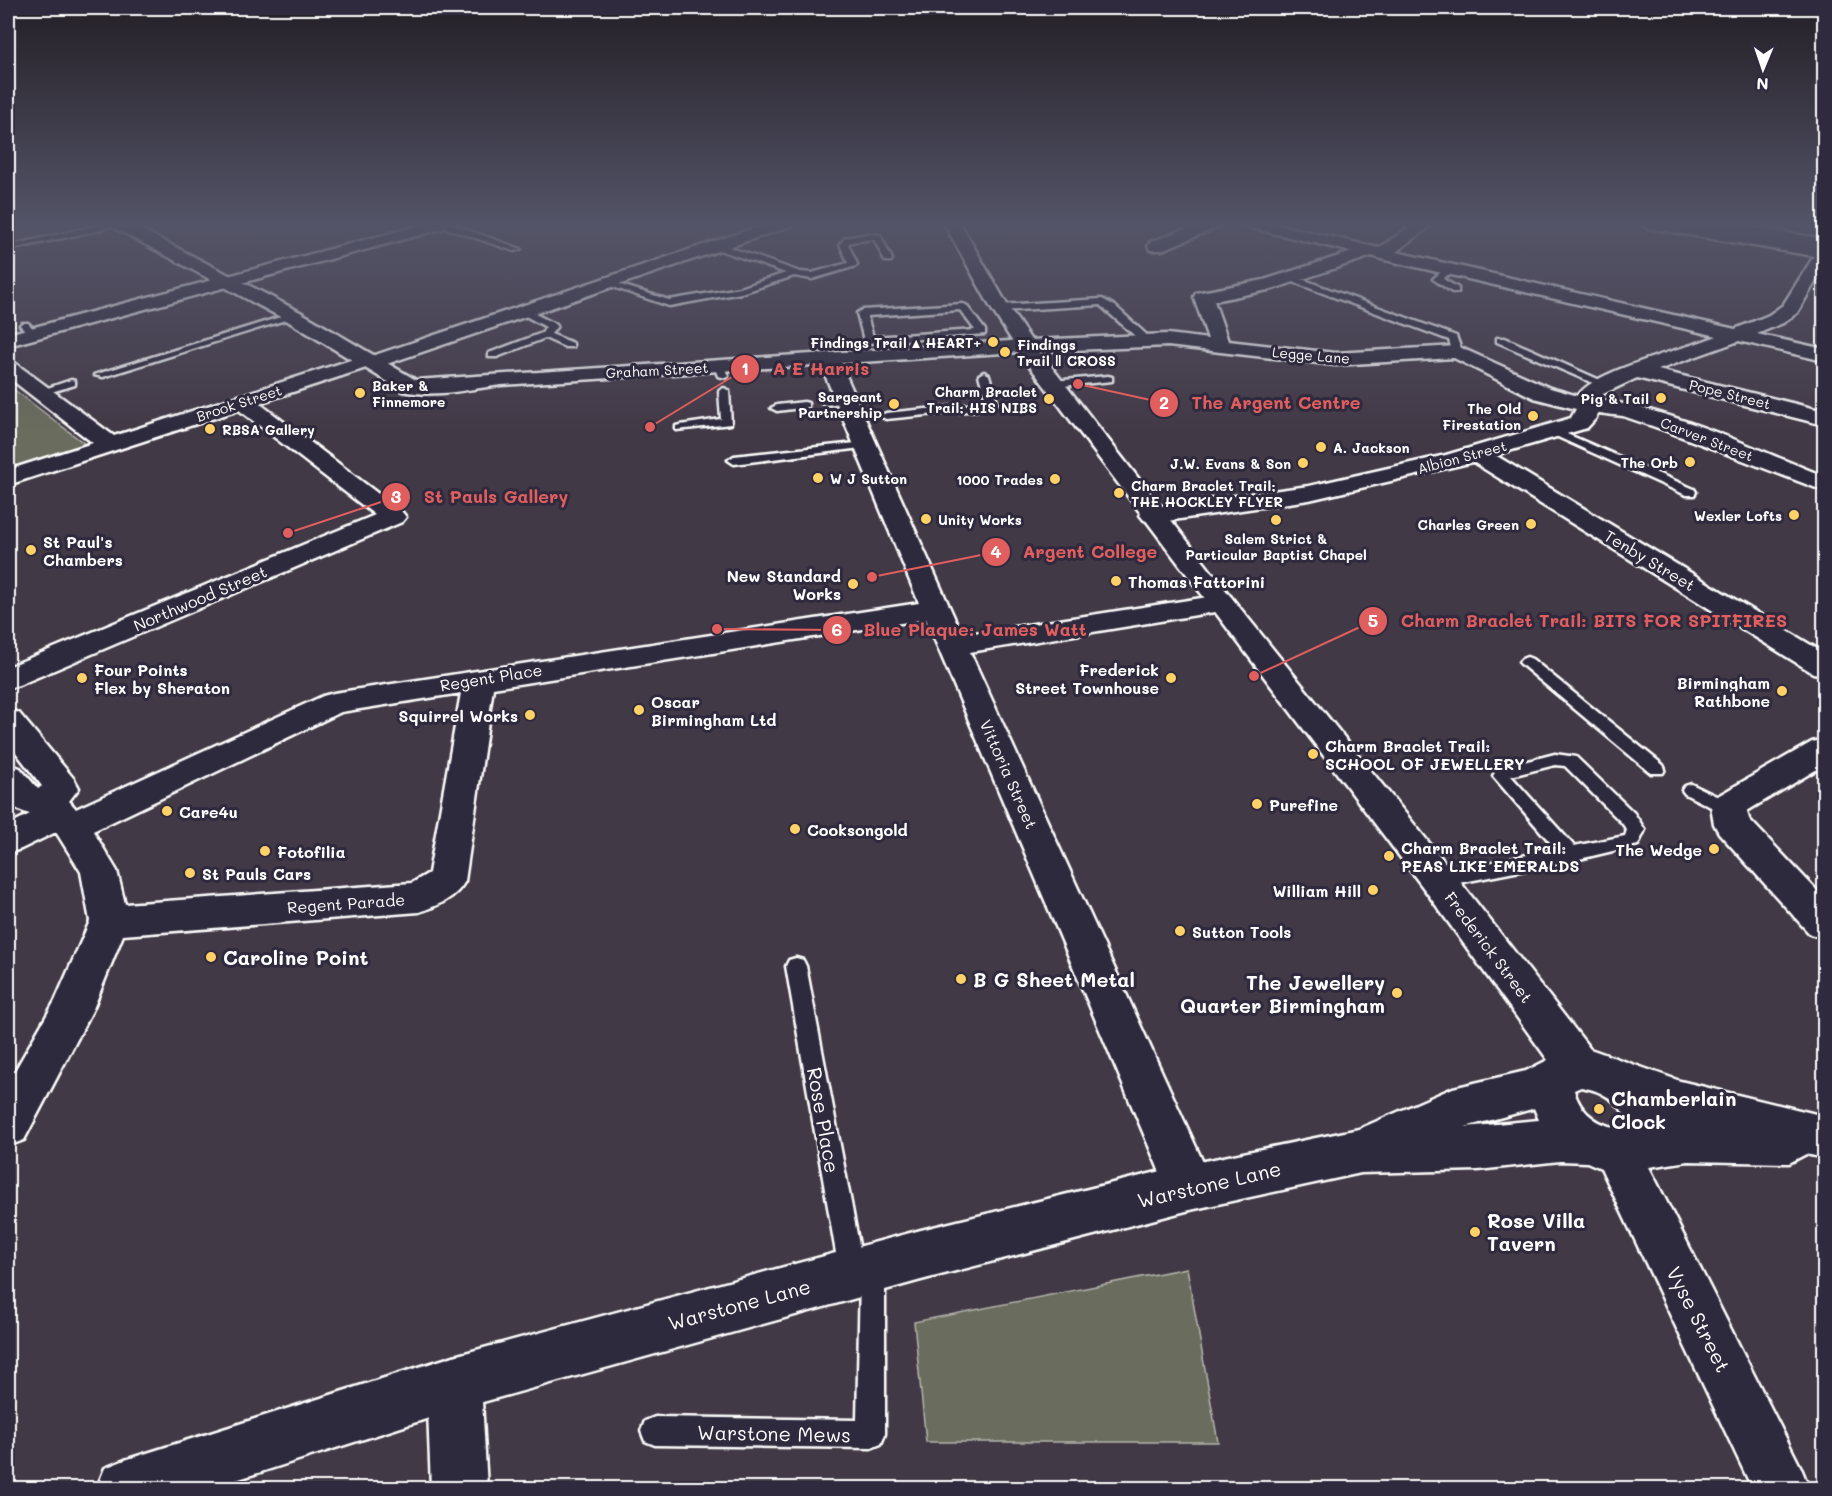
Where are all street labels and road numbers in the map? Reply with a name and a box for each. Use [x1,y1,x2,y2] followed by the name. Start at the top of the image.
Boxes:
[1271,342,1351,368] street label: Legge Lane
[605,358,709,382] street label: Graham Street
[1687,375,1773,413] street label: Pope Street
[194,380,284,426] street label: Brook Street
[1658,413,1756,465] street label: Carver Street
[1415,436,1509,478] street label: Albion Street
[1601,525,1699,595] street label: Tenby Street
[130,560,270,636] street label: Northwood Street
[438,659,544,695] street label: Regent Place
[975,716,1043,832] street label: Vittoria Street
[1440,887,1538,1007] street label: Frederick Street
[286,888,406,918] street label: Regent Parade
[802,1065,846,1175] street label: Rose Place
[1135,1155,1283,1213] street label: Warstone Lane
[1661,1262,1737,1376] street label: Vyse Street
[665,1272,813,1336] street label: Warstone Lane
[697,1419,851,1447] street label: Warstone Mews

